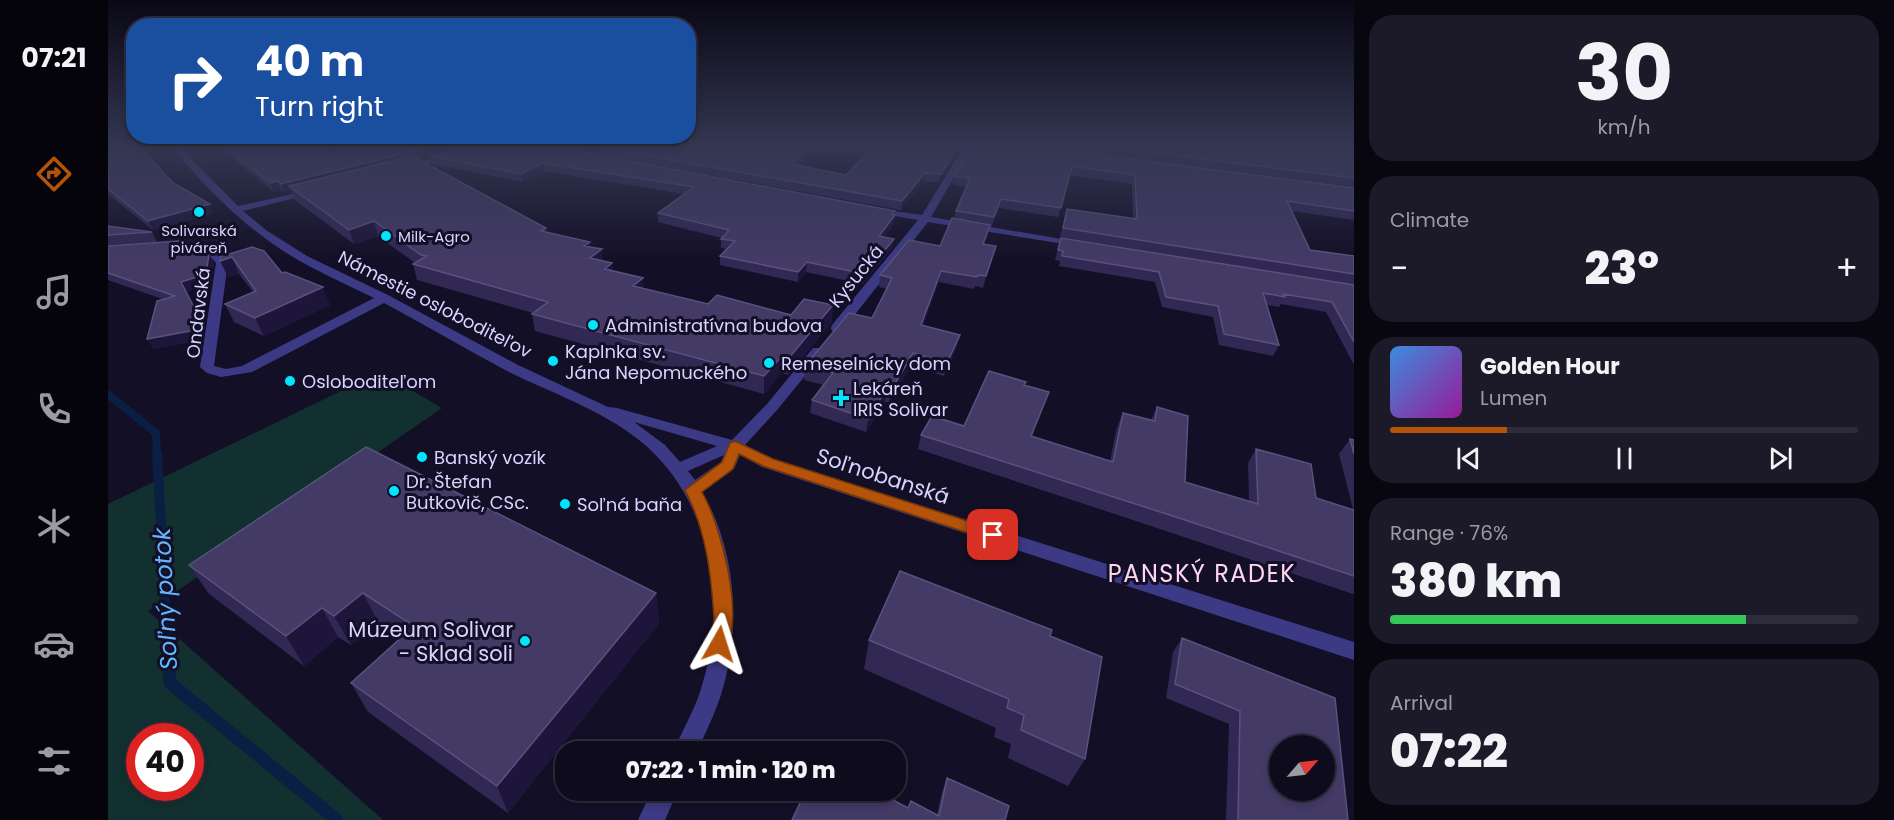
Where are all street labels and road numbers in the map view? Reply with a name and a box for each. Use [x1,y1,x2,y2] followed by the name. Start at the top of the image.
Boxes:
[823,239,889,313] street label: Kysucká
[334,244,536,364] street label: Námestie osloboditeľov
[180,266,216,360] street label: Ondavská
[813,441,953,511] street label: Soľnobanská

